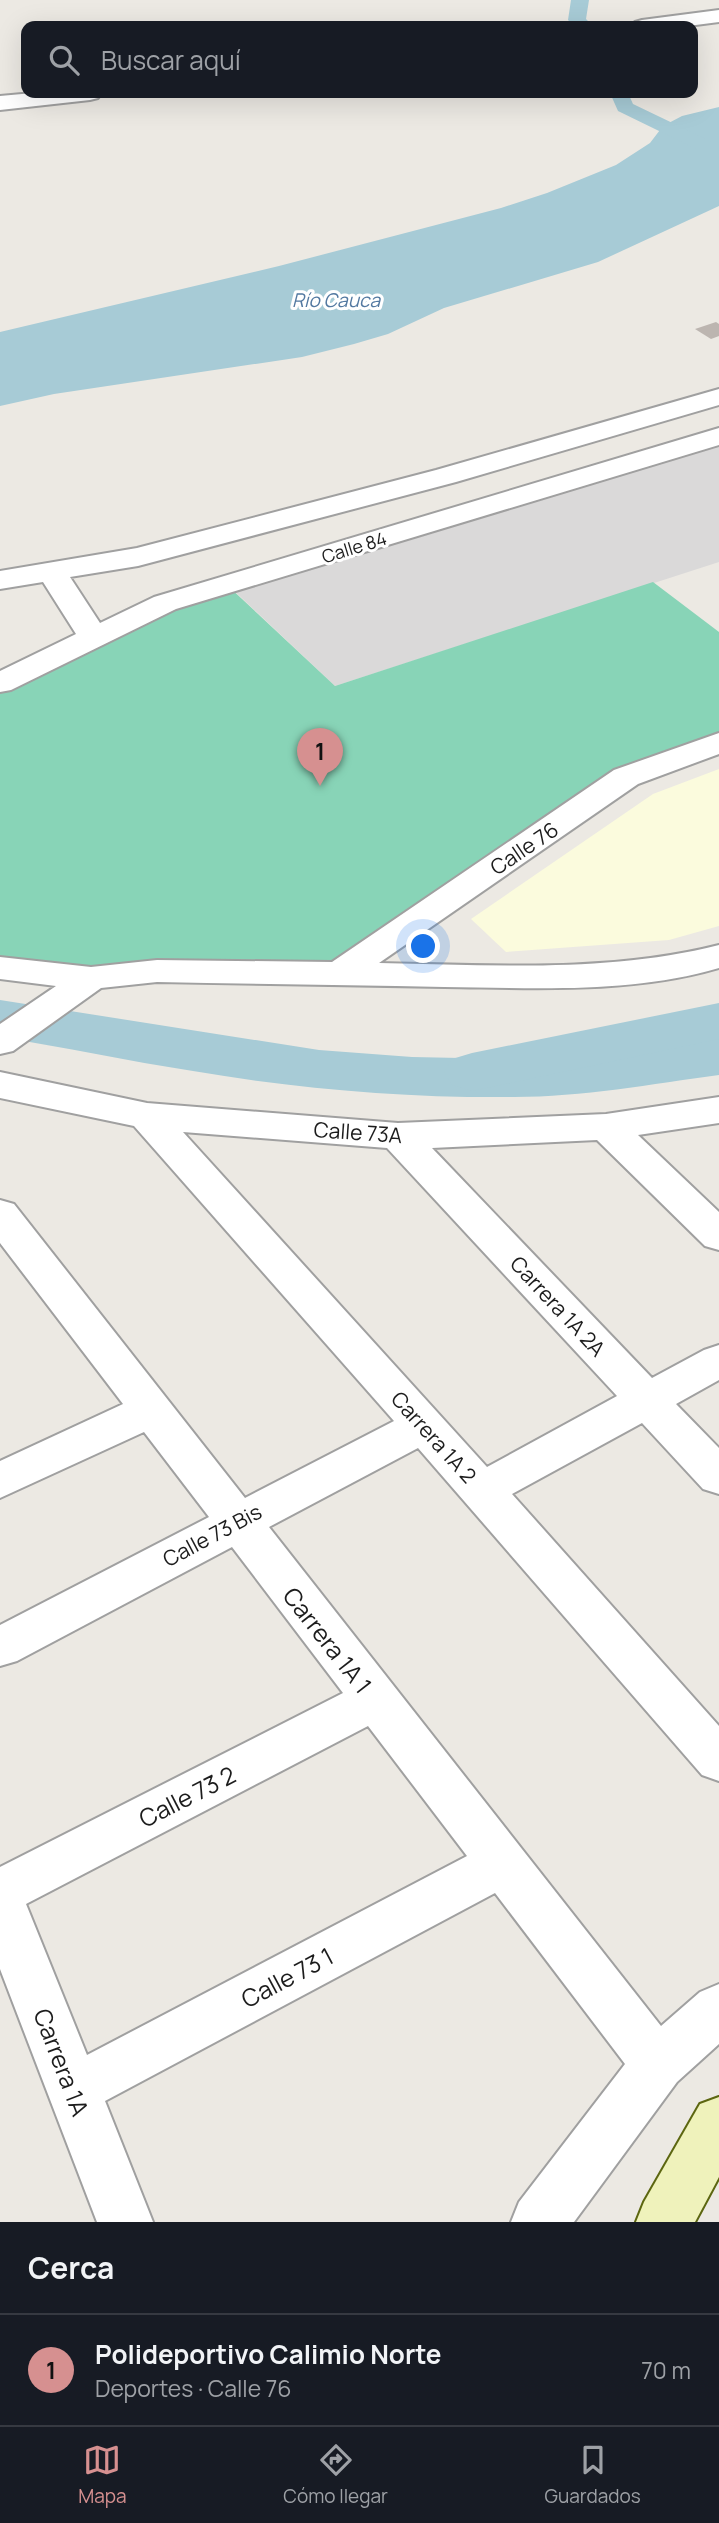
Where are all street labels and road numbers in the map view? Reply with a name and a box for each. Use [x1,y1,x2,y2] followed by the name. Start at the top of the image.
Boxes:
[319,526,389,568] street label: Calle 84
[484,815,564,881] street label: Calle 76
[313,1115,403,1149] street label: Calle 73A
[504,1250,612,1362] street label: Carrera 1A 2A
[385,1385,483,1489] street label: Carrera 1A 2
[158,1497,266,1573] street label: Calle 73 Bis
[276,1580,380,1700] street label: Carrera 1A 1
[133,1758,241,1834] street label: Calle 73 2
[235,1939,339,2015] street label: Calle 73 1
[26,2004,98,2120] street label: Carrera 1A

